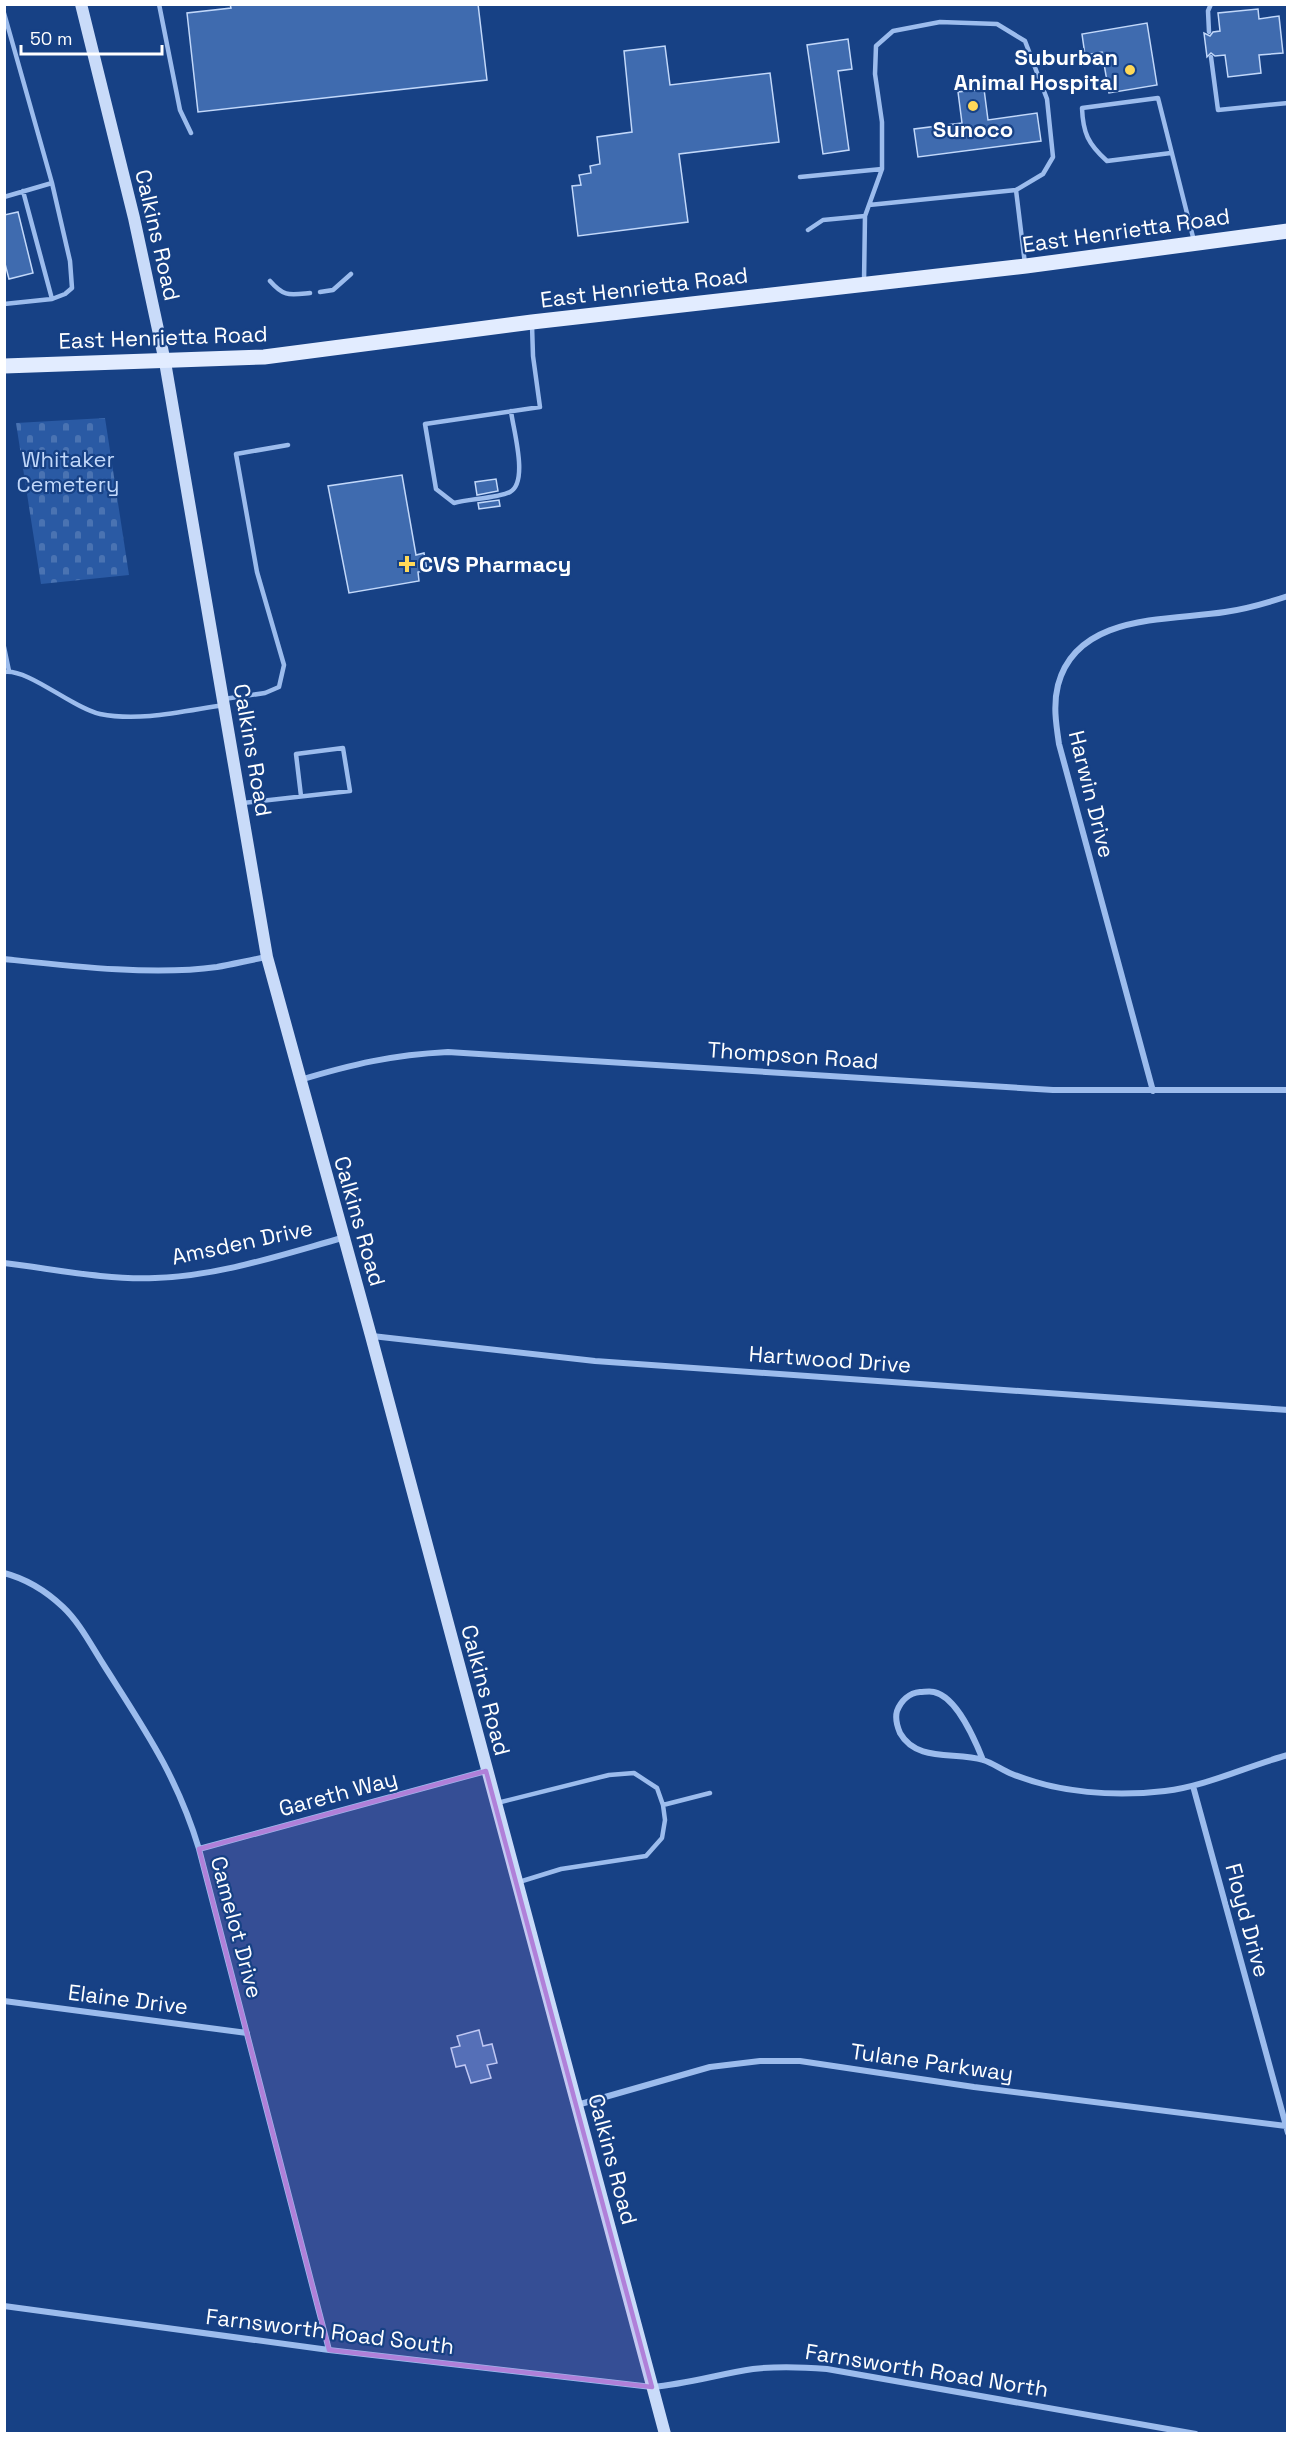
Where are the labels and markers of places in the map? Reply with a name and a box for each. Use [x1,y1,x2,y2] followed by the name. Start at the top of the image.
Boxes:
[954,43,1118,96] place label: Suburban Animal Hospital
[1123,63,1137,77] marker: Suburban Animal Hospital
[966,99,980,113] marker: Sunoco
[933,115,1013,143] place label: Sunoco
[419,550,571,578] place label: CVS Pharmacy
[400,557,414,571] marker: CVS Pharmacy

